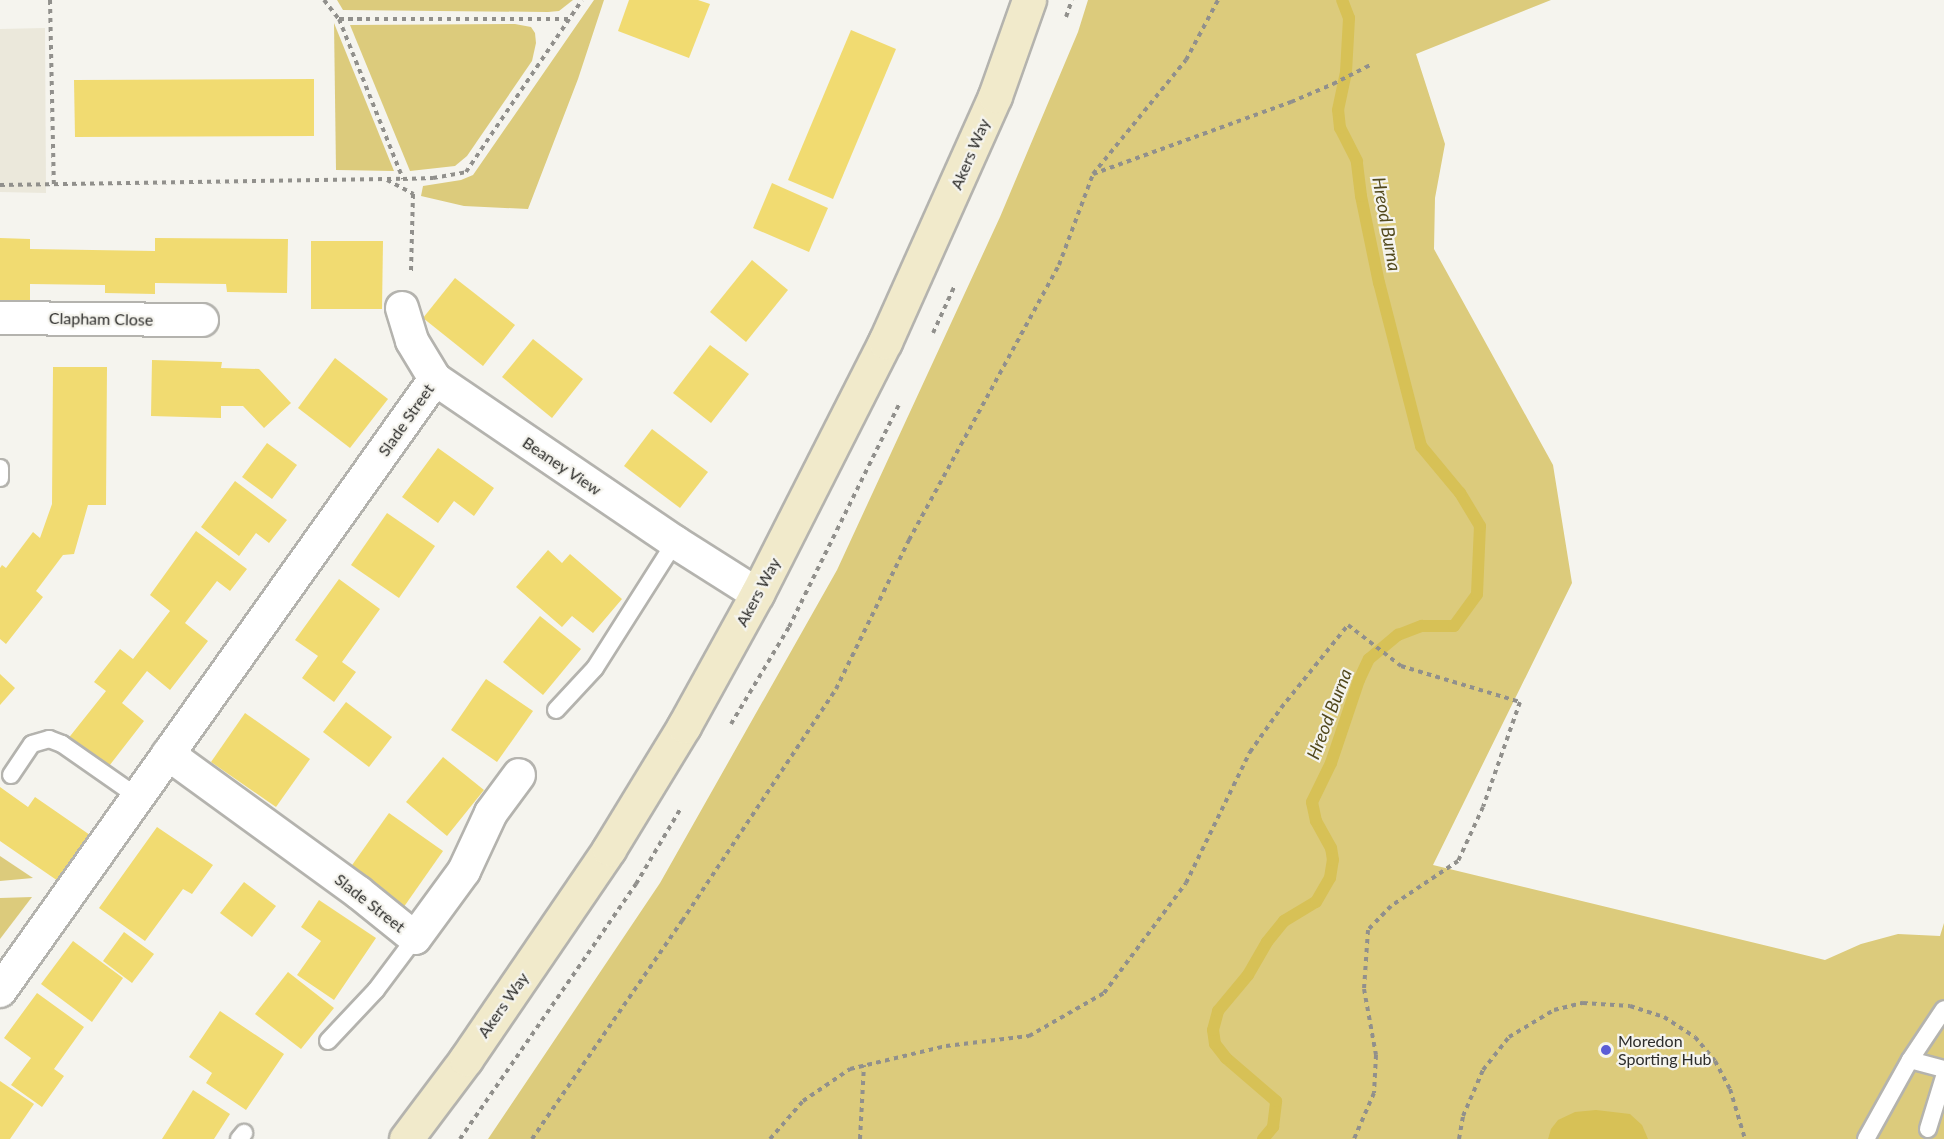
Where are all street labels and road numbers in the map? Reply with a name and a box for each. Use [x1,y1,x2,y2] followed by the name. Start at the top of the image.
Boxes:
[946,116,994,192] street label: Akers Way
[49,308,153,330] street label: Clapham Close
[374,380,438,460] street label: Slade Street
[519,432,605,500] street label: Beaney View
[732,554,784,630] street label: Akers Way
[331,870,409,936] street label: Slade Street
[474,969,532,1041] street label: Akers Way

